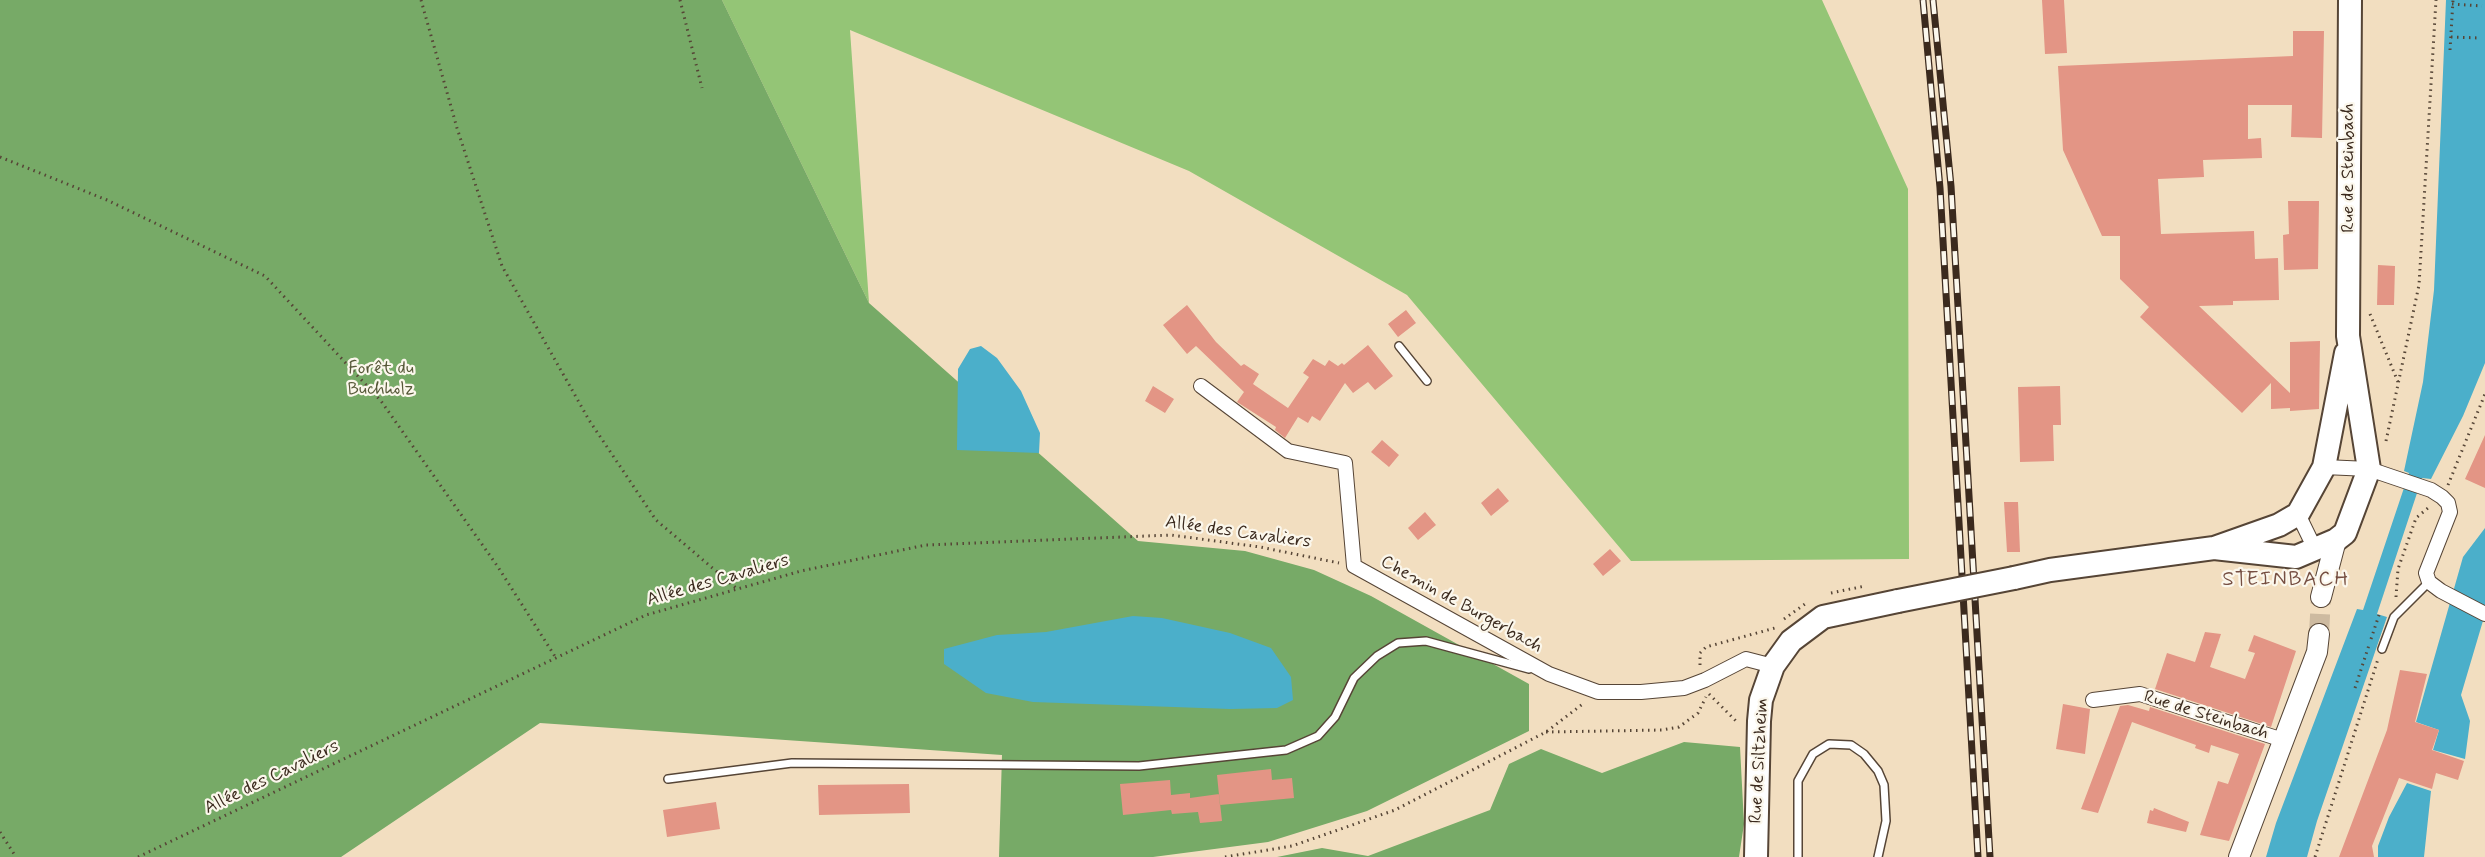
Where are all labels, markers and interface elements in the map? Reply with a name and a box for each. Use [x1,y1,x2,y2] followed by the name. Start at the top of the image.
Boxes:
[2338,103,2360,233] street label: Rue de Steinbach
[347,358,415,400] park label: Forêt du Buchholz
[1164,512,1312,554] street label: Allée des Cavaliers
[644,550,792,612] street label: Allée des Cavaliers
[1376,551,1546,659] street label: Chemin de Burgerbach
[2221,568,2351,594] district label: STEINBACH
[2141,687,2271,745] street label: Rue de Steinbach
[1746,698,1774,824] street label: Rue de Siltzheim
[201,736,343,820] street label: Allée des Cavaliers

